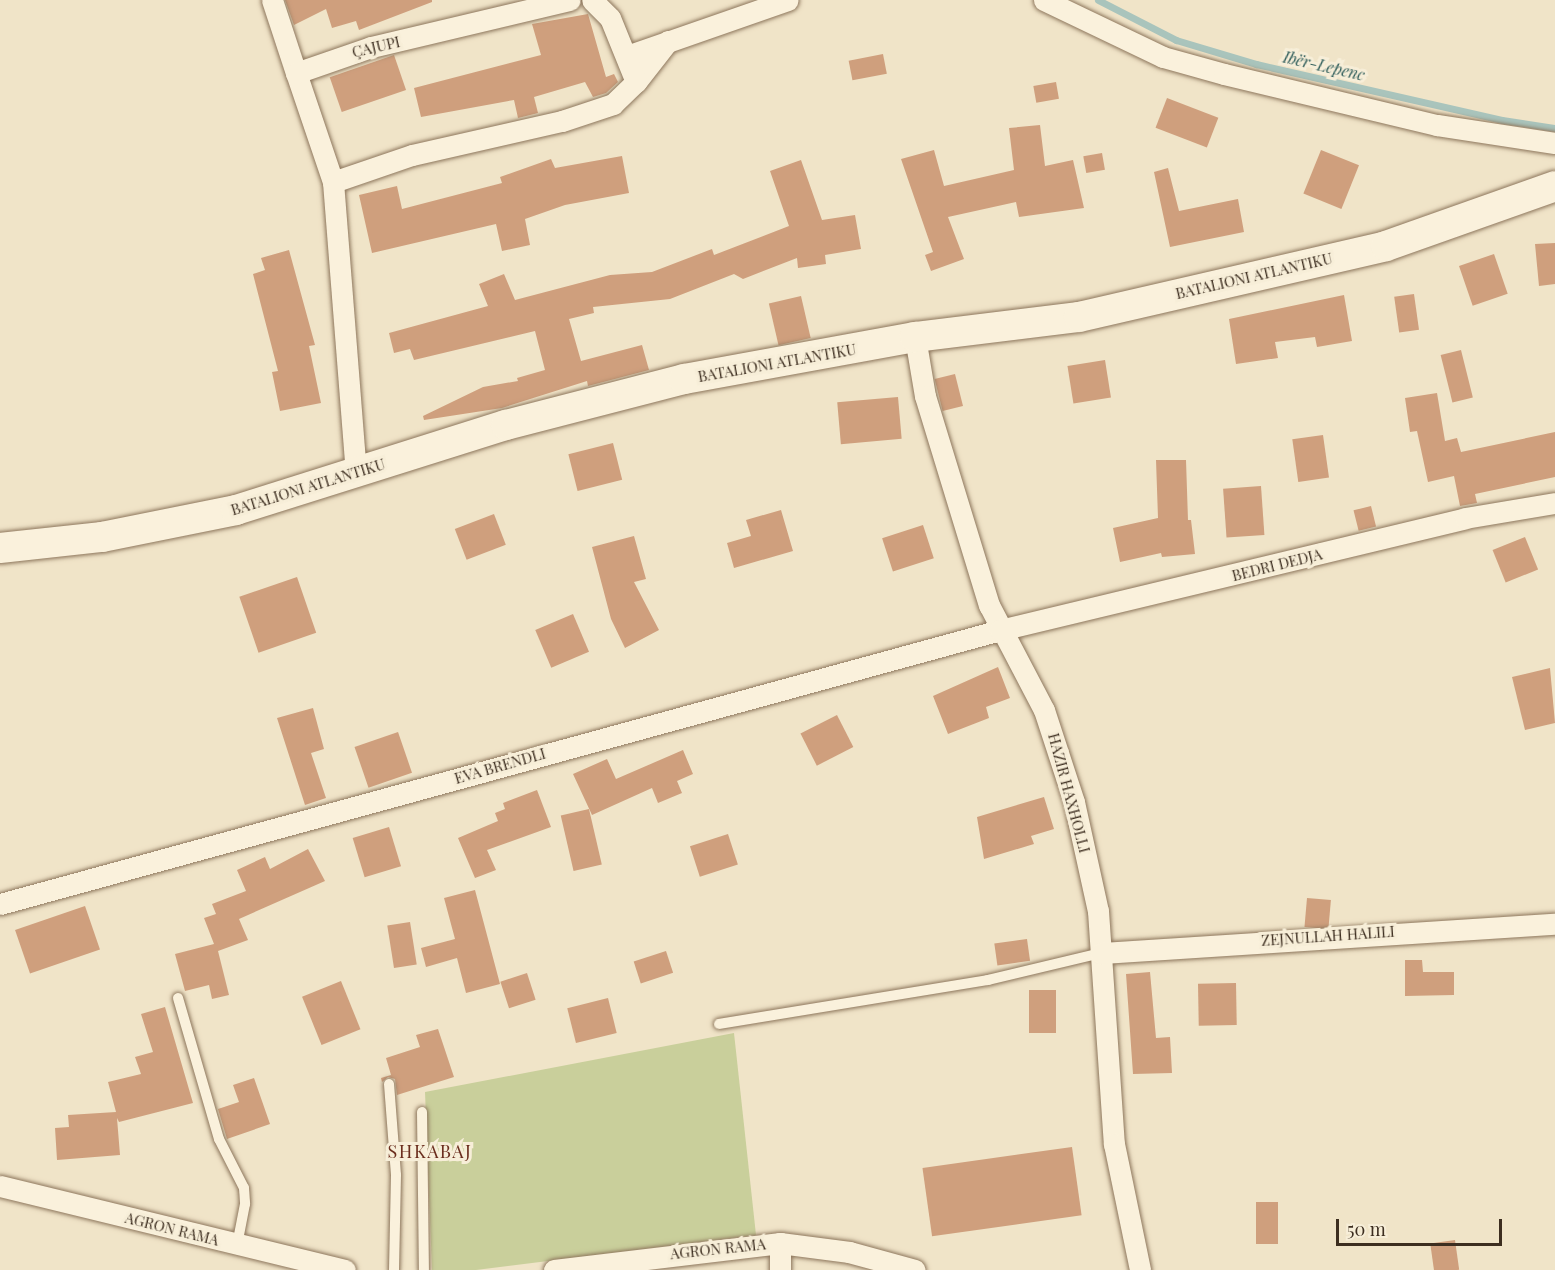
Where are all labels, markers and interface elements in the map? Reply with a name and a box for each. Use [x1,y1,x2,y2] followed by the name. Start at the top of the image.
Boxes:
[350,33,402,61] street label: ÇAJUPI
[1281,47,1367,85] water label: Ibër-Lepenc
[1174,249,1334,303] street label: BATALIONI ATLANTIKU
[696,340,858,386] street label: BATALIONI ATLANTIKU
[228,455,388,519] street label: BATALIONI ATLANTIKU
[1230,545,1324,585] street label: BEDRI DEDJA
[1044,731,1094,855] street label: HAZIR HAXHOLLI
[452,744,548,788] street label: EVA BRENDLI
[1261,922,1395,950] street label: ZEJNULLAH HALILI
[388,1140,472,1162] district label: SHKABAJ
[1339,1207,1506,1245] scale bar
[123,1209,221,1249] street label: AGRON RAMA
[1347,1217,1386,1241] text: 50 m
[669,1235,767,1263] street label: AGRON RAMA

